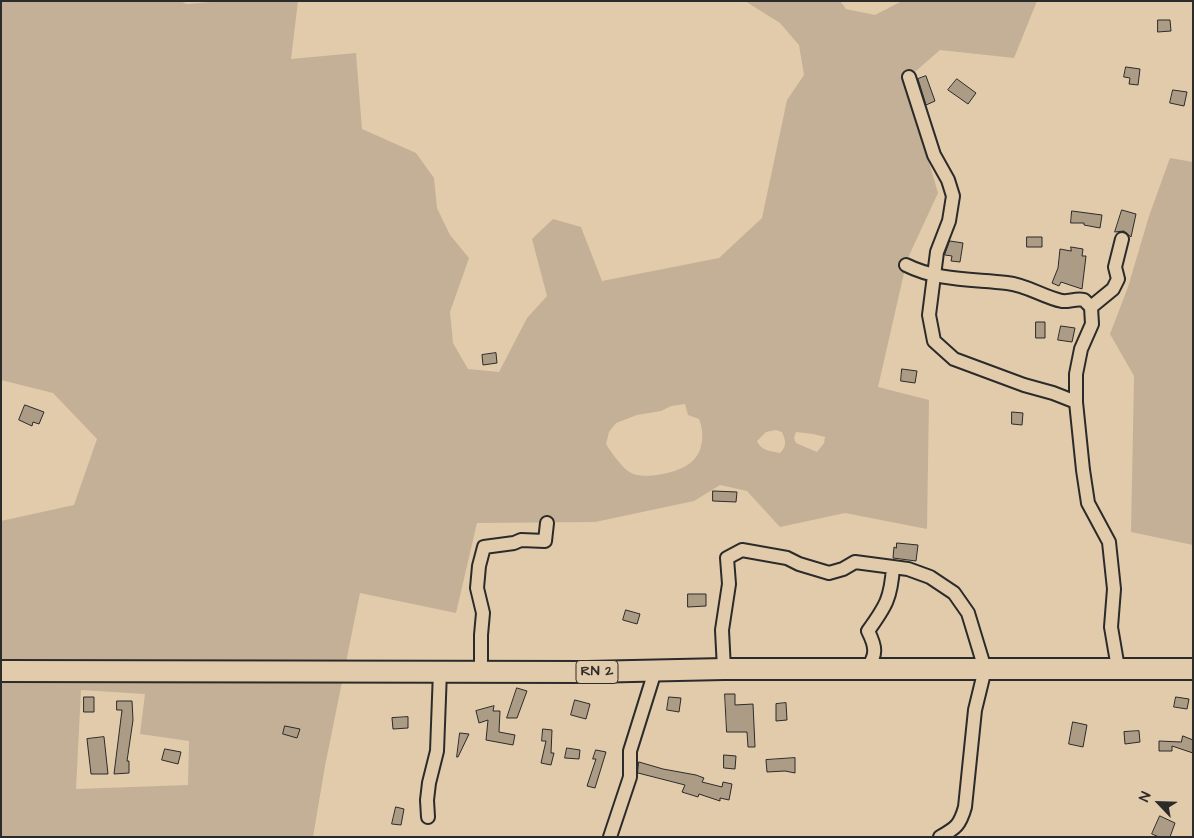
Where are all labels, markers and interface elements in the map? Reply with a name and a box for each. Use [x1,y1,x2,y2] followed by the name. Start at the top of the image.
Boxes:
[576,660,618,684] road number: RN 2
[1134,778,1184,828] north arrow
[1134,789,1156,805] text: N

